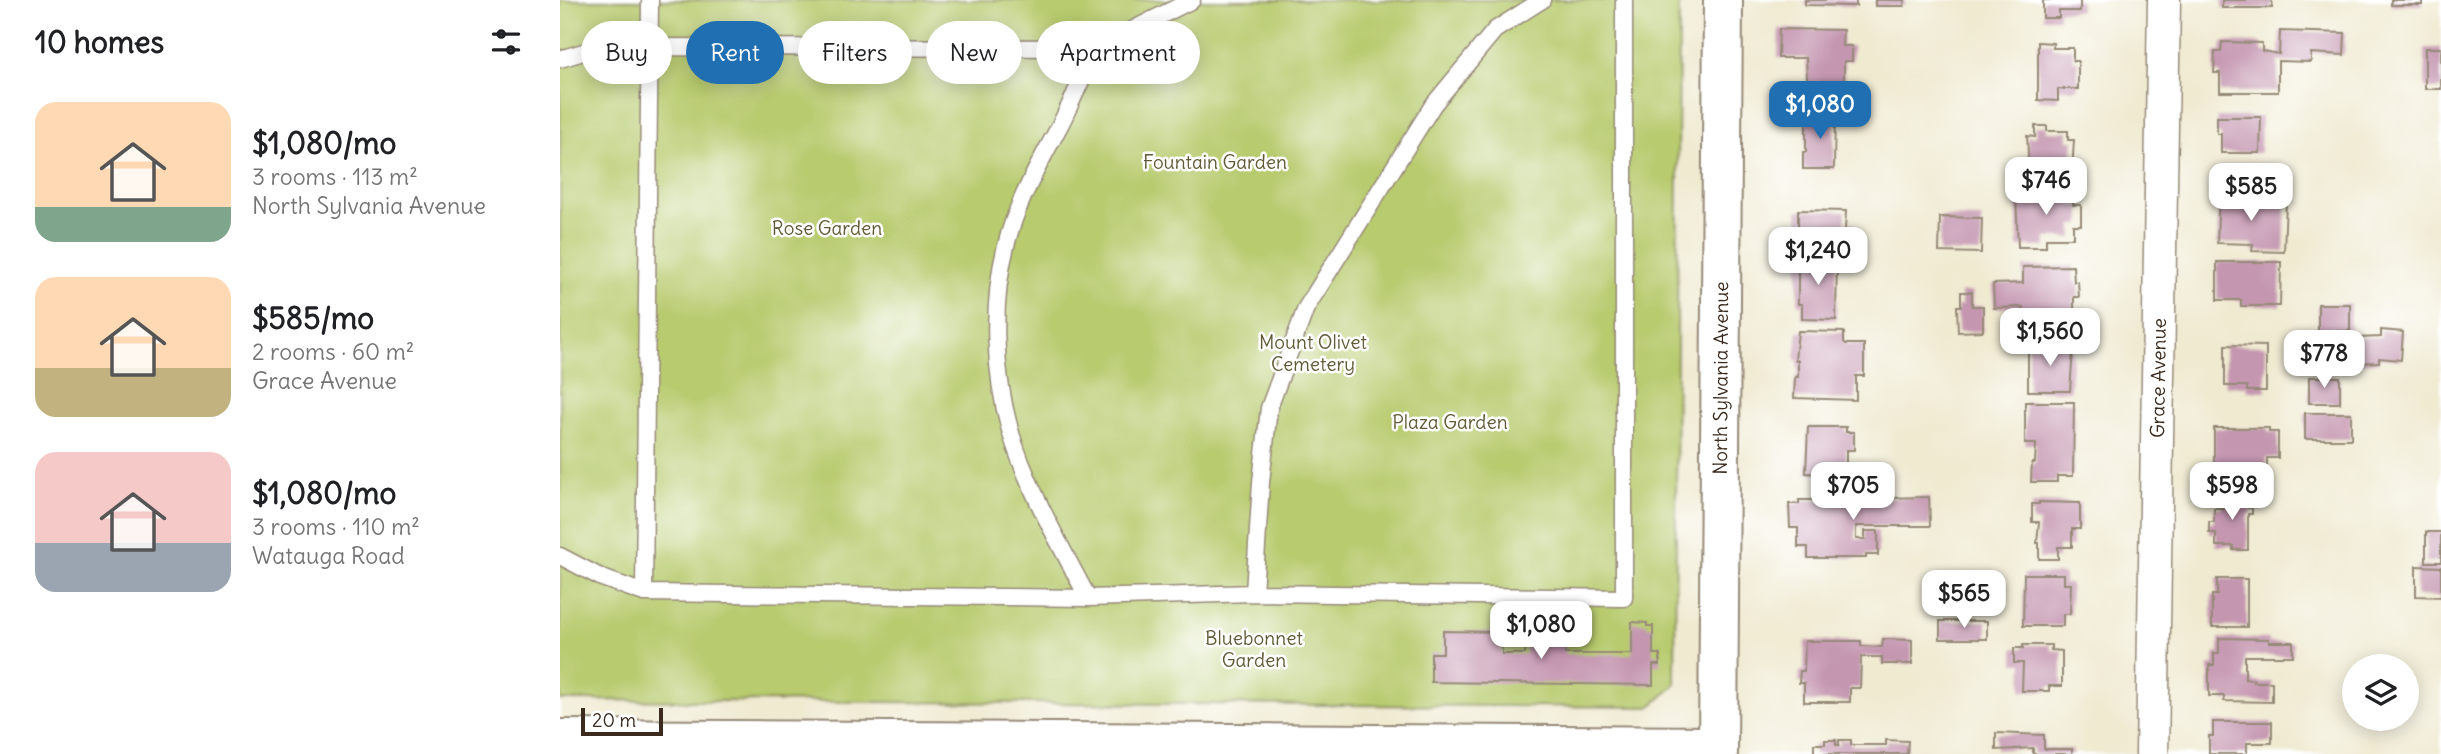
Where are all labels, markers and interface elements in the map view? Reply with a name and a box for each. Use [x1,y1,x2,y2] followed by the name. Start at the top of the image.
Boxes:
[581,21,672,84] chip: Buy
[686,21,784,84] chip: Rent
[798,21,912,84] chip: Filters
[926,21,1022,84] chip: New
[1036,21,1200,84] chip: Apartment
[35,23,164,61] text: 10 homes
[487,23,525,61] icon: filters
[1763,82,1877,141] pin: $1,080
[1785,89,1855,118] text: $1,080
[252,124,396,162] text: $1,080/mo
[91,130,175,214] icon: home
[1143,150,1287,174] park label: Fountain Garden
[2005,158,2087,217] pin: $746
[252,162,418,191] text: 3 rooms · 113 m²
[2210,164,2292,223] pin: $585
[2021,165,2071,194] text: $746
[2225,171,2277,200] text: $585
[252,191,486,220] text: North Sylvania Avenue
[772,216,882,240] park label: Rose Garden
[1761,228,1875,287] pin: $1,240
[1785,235,1851,264] text: $1,240
[1708,281,1733,475] street label: North Sylvania Avenue
[252,299,374,337] text: $585/mo
[91,305,175,389] icon: home
[1993,308,2107,368] pin: $1,560
[2016,316,2084,345] text: $1,560
[2145,318,2171,438] street label: Grace Avenue
[1259,330,1367,376] park label: Mount Olivet Cemetery
[2283,330,2365,390] pin: $778
[252,337,414,366] text: 2 rooms · 60 m²
[2300,338,2348,367] text: $778
[252,366,397,395] text: Grace Avenue
[1392,410,1508,434] park label: Plaza Garden
[1812,462,1894,522] pin: $705
[2191,462,2273,522] pin: $598
[1827,470,1879,499] text: $705
[2206,470,2258,499] text: $598
[252,474,396,512] text: $1,080/mo
[91,480,175,564] icon: home
[252,512,420,541] text: 3 rooms · 110 m²
[252,541,405,570] text: Watauga Road
[1923,570,2005,630] pin: $565
[1938,578,1990,607] text: $565
[1484,602,1598,661] pin: $1,080
[1506,609,1576,638] text: $1,080
[1205,626,1303,672] park label: Bluebonnet Garden
[2342,654,2419,731] map controls
[2342,654,2419,731] button: layers
[581,705,663,737] scale bar
[592,708,636,732] text: 20 m

